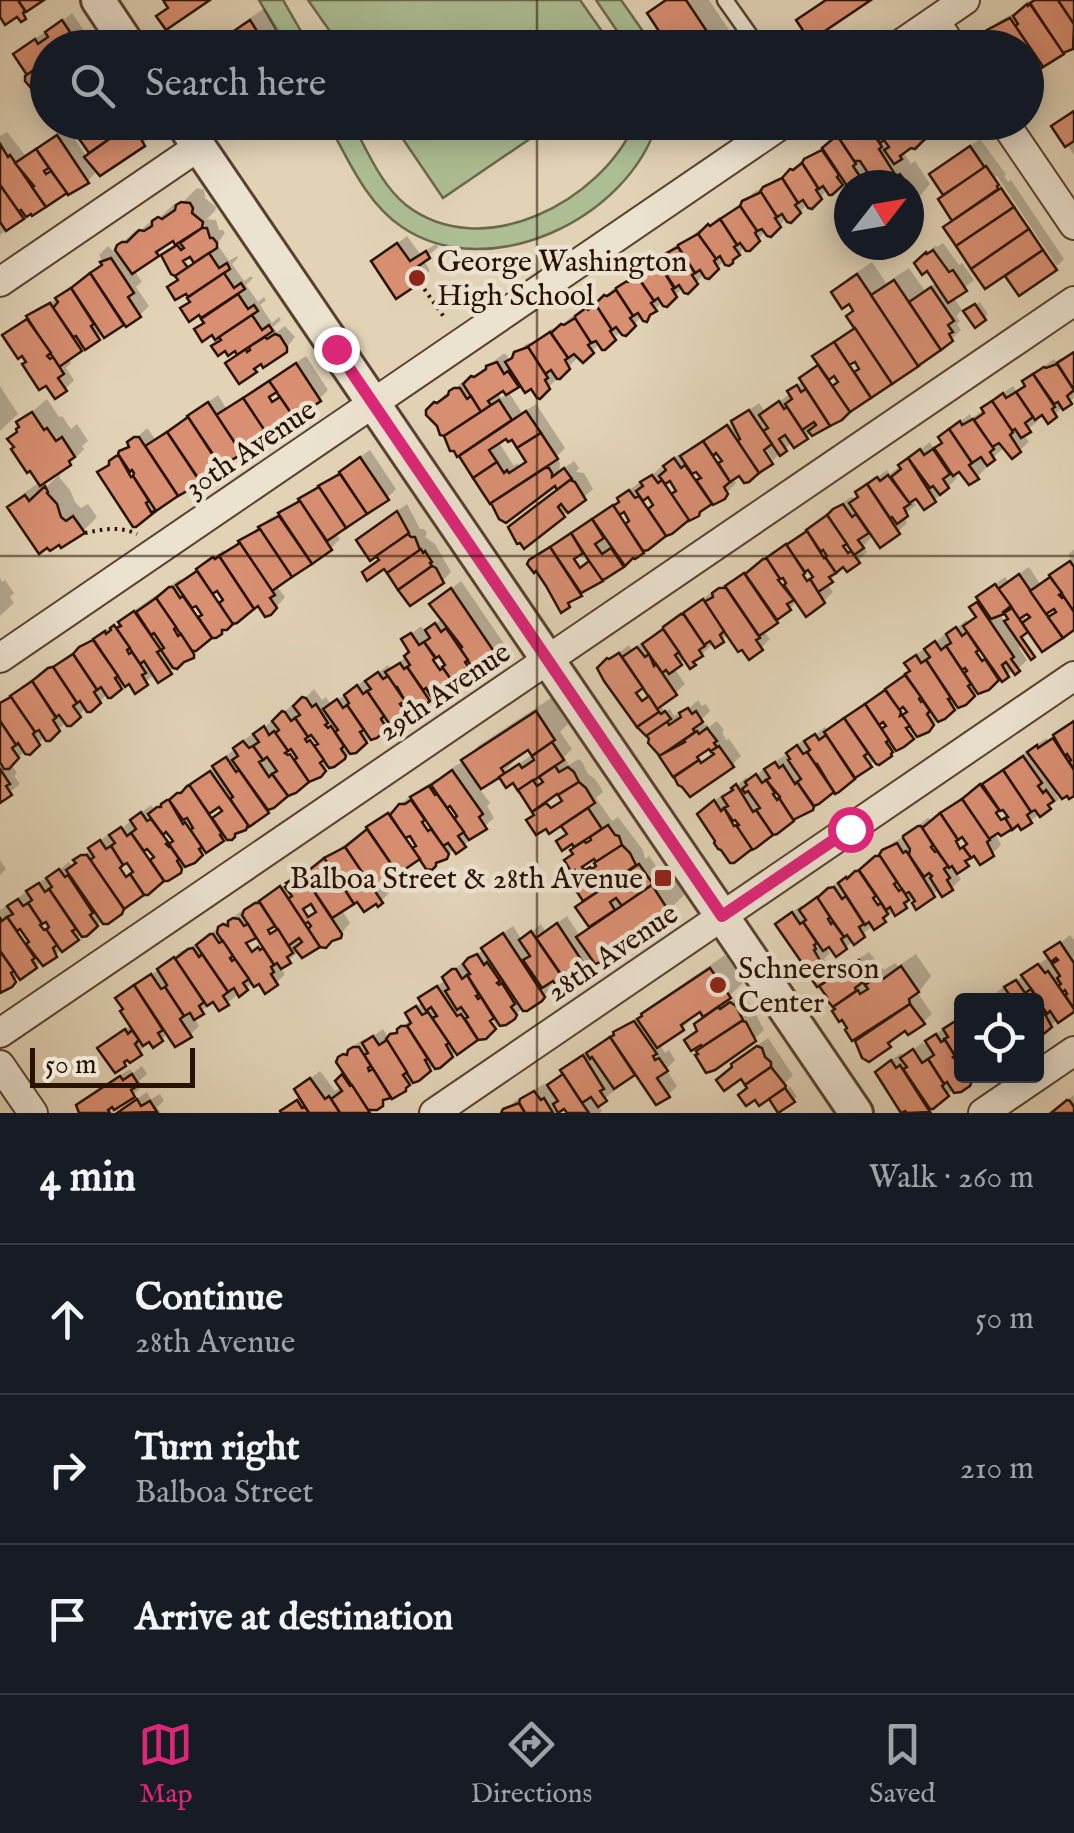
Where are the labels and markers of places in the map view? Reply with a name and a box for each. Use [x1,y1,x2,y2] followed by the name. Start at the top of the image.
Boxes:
[437,244,687,316] place label: George Washington High School
[406,267,428,289] marker: George Washington High School
[290,861,643,899] place label: Balboa Street & 28th Avenue
[652,867,674,889] marker: Balboa Street & 28th Avenue
[738,951,879,1023] place label: Schneerson Center
[707,974,729,996] marker: Schneerson Center

